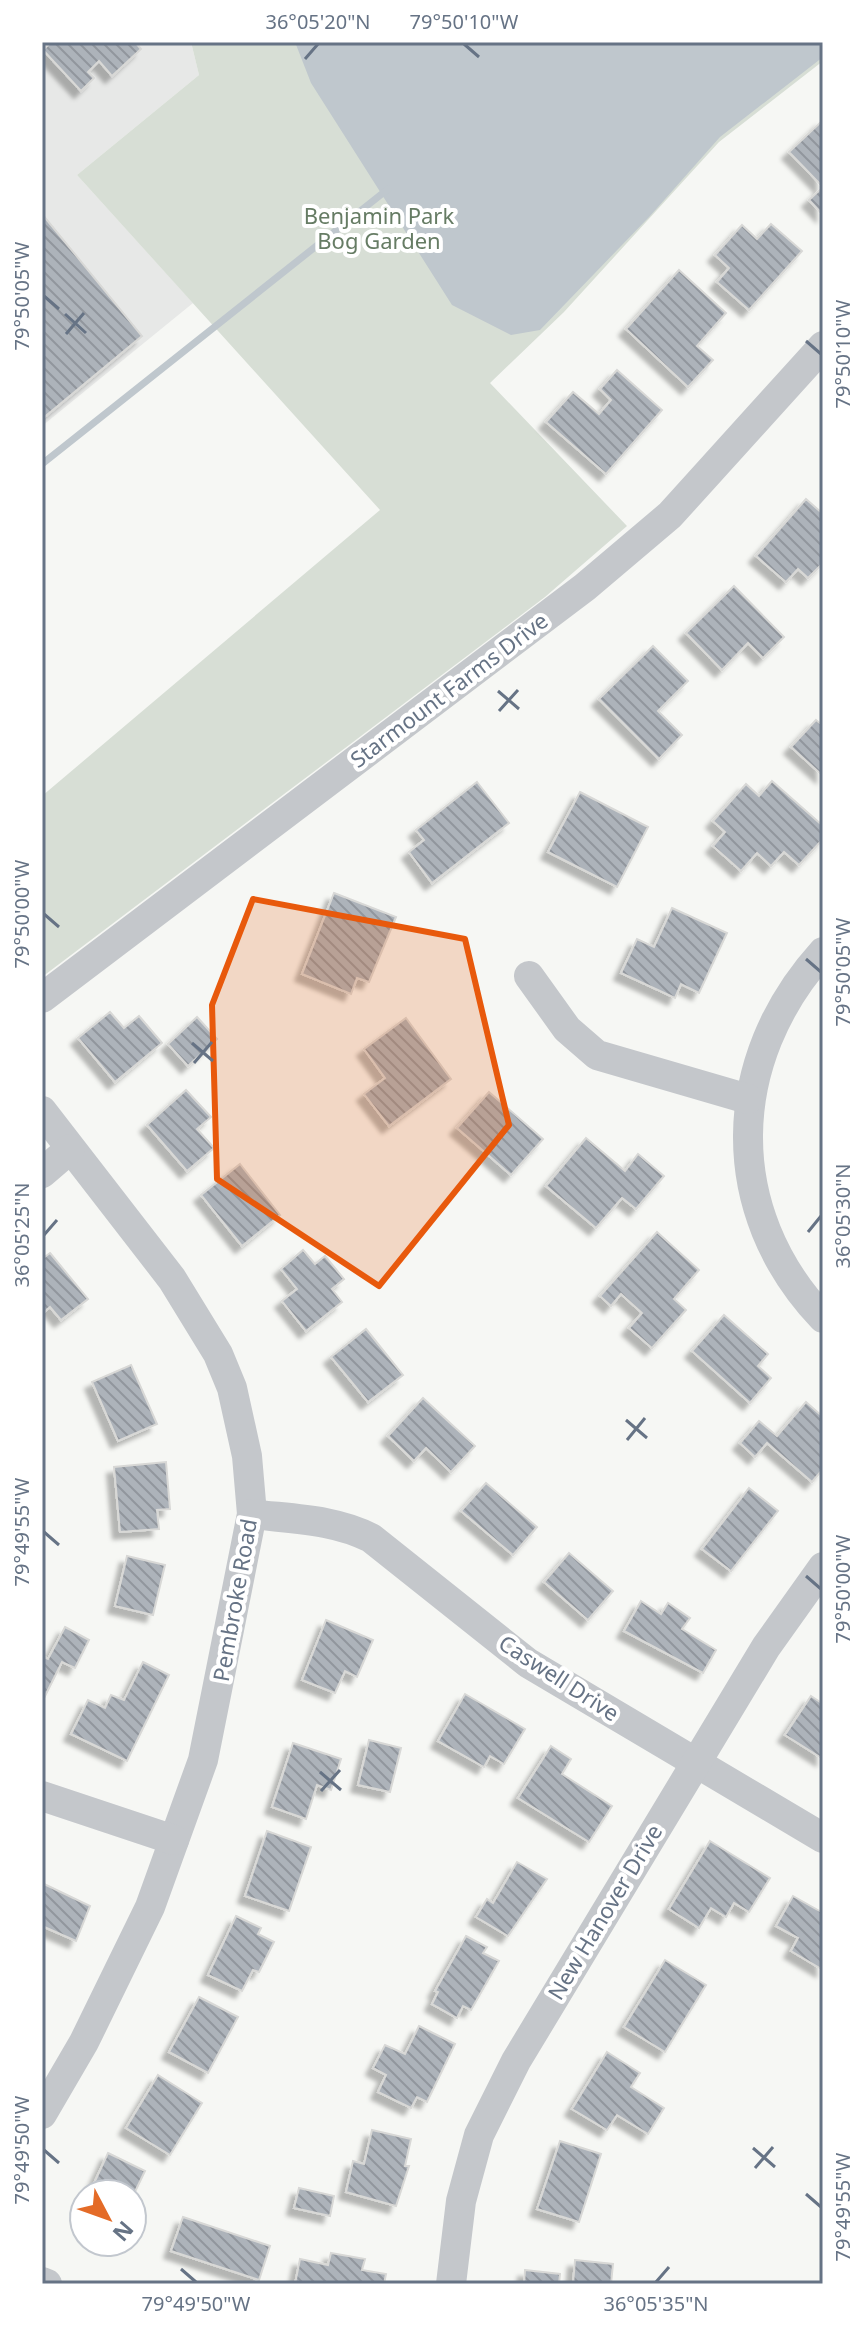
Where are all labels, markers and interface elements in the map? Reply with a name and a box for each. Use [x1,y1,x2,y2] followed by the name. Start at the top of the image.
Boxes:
[265,8,371,35] text: 36°05'20"N
[410,8,519,35] text: 79°50'10"W
[304,200,454,255] park label: Benjamin Park Bog Garden
[8,241,35,350] text: 79°50'05"W
[829,299,856,408] text: 79°50'10"W
[343,605,553,773] street label: Starmount Farms Drive
[8,859,35,968] text: 79°50'00"W
[829,917,856,1026] text: 79°50'05"W
[829,1163,856,1269] text: 36°05'30"N
[8,1182,35,1288] text: 36°05'25"N
[8,1477,35,1586] text: 79°49'55"W
[205,1516,263,1683] street label: Pembroke Road
[829,1534,856,1643] text: 79°50'00"W
[494,1627,626,1727] street label: Caswell Drive
[540,1818,668,2005] street label: New Hanover Drive
[8,2095,35,2204] text: 79°49'50"W
[829,2152,856,2261] text: 79°49'55"W
[68,2178,148,2258] north arrow
[107,2215,141,2248] text: N
[142,2290,251,2317] text: 79°49'50"W
[603,2290,709,2317] text: 36°05'35"N

